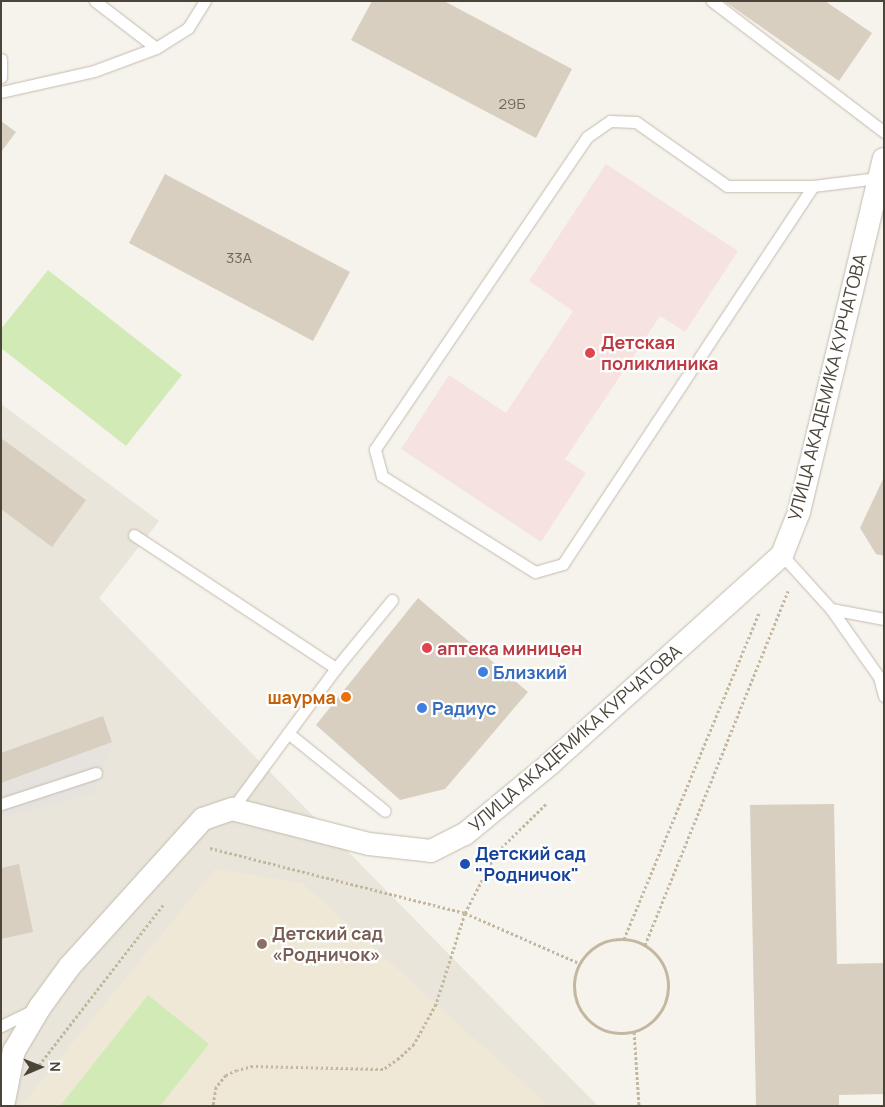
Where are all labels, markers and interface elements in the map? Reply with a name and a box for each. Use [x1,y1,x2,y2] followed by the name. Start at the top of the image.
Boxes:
[499,95,525,113] house number: 29Б
[226,249,252,267] house number: 33А
[783,251,871,523] street label: УЛИЦА АКАДЕМИКА КУРЧАТОВА
[601,332,718,374] place label: Детская поликлиника
[583,346,597,360] marker: Детская поликлиника
[437,637,582,659] place label: аптека миницен
[464,640,686,836] street label: УЛИЦА АКАДЕМИКА КУРЧАТОВА
[421,642,433,654] marker: аптека миницен
[493,661,567,683] place label: Близкий
[477,666,489,678] marker: Близкий
[267,686,336,708] place label: шаурма
[340,691,352,703] marker: шаурма
[432,697,496,719] place label: Радиус
[416,702,428,714] marker: Радиус
[475,843,586,886] place label: Детский сад "Родничок"
[459,858,471,870] marker: Детский сад "Родничок"
[272,923,383,966] place label: Детский сад «Родничок»
[256,938,268,950] marker: Детский сад «Родничок»
[15,1042,65,1092] north arrow
[46,1062,65,1072] text: N

